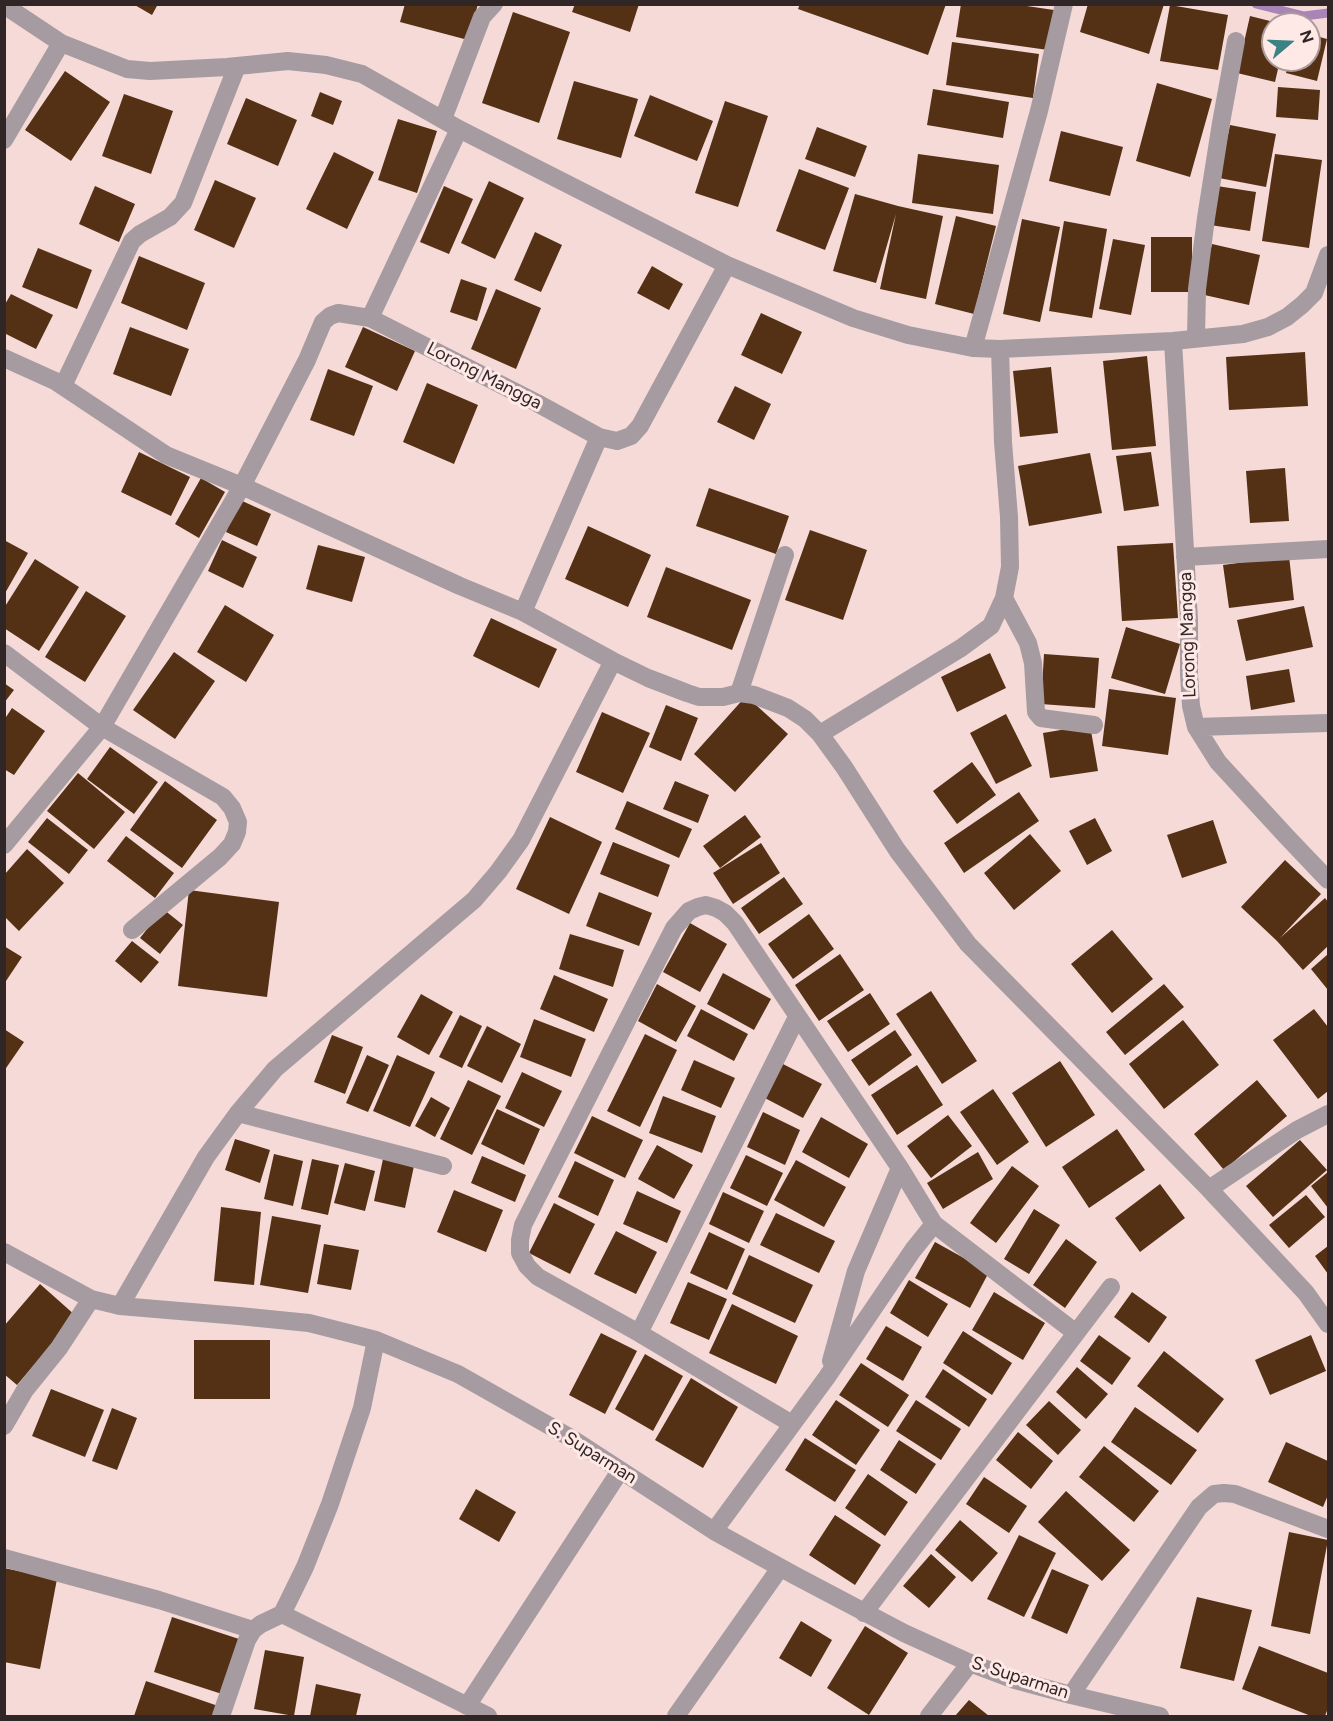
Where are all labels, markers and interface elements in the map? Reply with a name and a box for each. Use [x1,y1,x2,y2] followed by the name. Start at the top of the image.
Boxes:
[1261,12,1321,72] north arrow
[1296,28,1318,46] text: N
[423,338,545,414] street label: Lorong Mangga
[1175,572,1201,698] street label: Lorong Mangga
[544,1417,640,1489] street label: S. Suparman
[969,1652,1071,1704] street label: S. Suparman

